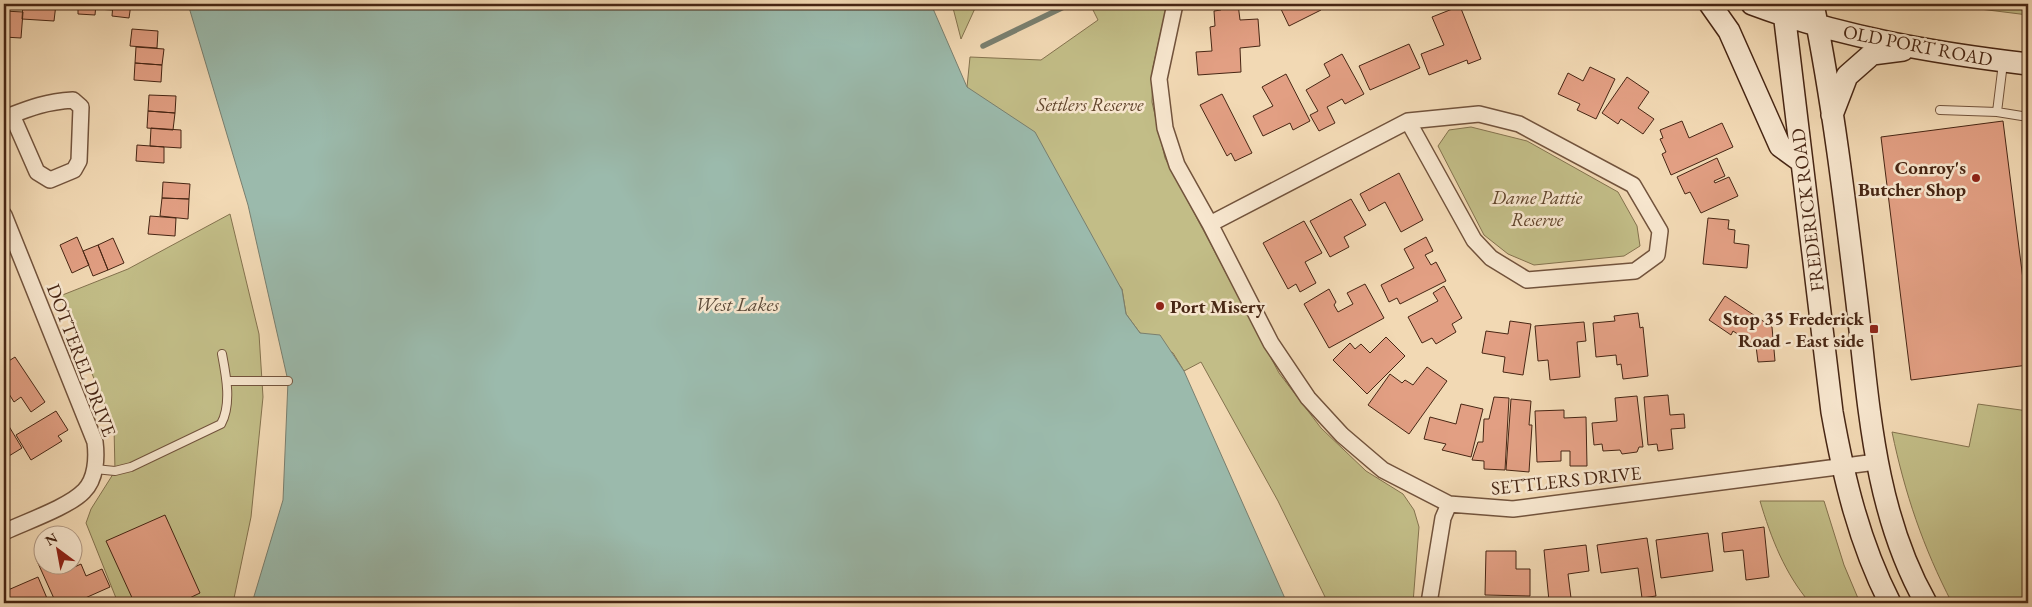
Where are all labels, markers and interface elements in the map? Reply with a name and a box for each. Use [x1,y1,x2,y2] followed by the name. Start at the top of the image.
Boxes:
[1841,19,1995,72] street label: OLD PORT ROAD
[1036,92,1144,117] park label: Settlers Reserve
[1785,127,1830,293] street label: FREDERICK ROAD
[1858,155,1967,202] place label: Conroy's Butcher Shop
[1970,172,1982,184] marker: Conroy's Butcher Shop
[1491,185,1583,232] park label: Dame Pattie Reserve
[41,280,122,440] street label: DOTTEREL DRIVE
[695,291,779,317] water label: West Lakes
[1170,294,1266,319] place label: Port Misery
[1154,300,1166,312] marker: Port Misery
[1723,306,1865,353] place label: Stop 35 Frederick Road - East side
[1868,323,1880,335] marker: Stop 35 Frederick Road - East side
[1490,460,1643,501] street label: SETTLERS DRIVE
[32,524,82,574] north arrow
[42,528,61,550] text: N

